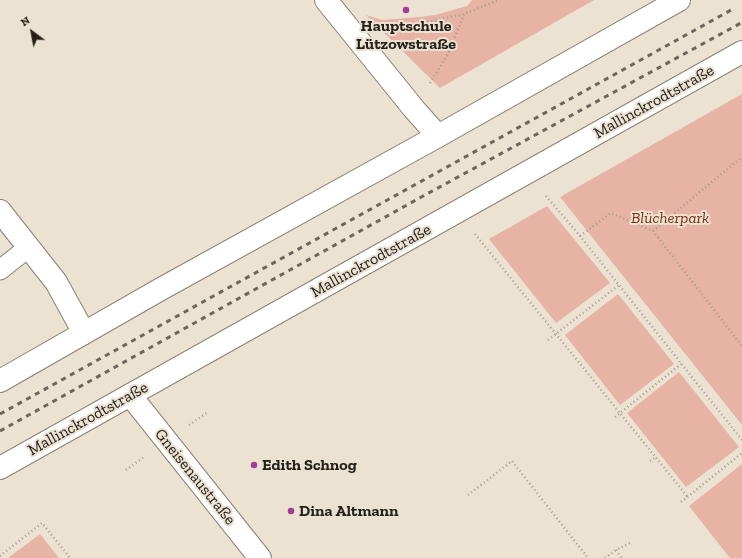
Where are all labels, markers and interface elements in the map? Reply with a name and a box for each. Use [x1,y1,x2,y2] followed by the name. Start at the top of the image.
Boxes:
[401,5,411,15] marker: Hauptschule Lützowstraße
[12,12,52,52] north arrow
[18,14,32,29] text: N
[356,16,456,54] place label: Hauptschule Lützowstraße
[591,61,717,143] street label: Mallinckrodtstraße
[631,208,709,228] park label: Blücherpark
[308,220,434,302] street label: Mallinckrodtstraße
[25,378,151,460] street label: Mallinckrodtstraße
[150,425,240,529] street label: Gneisenaustraße
[262,455,357,475] place label: Edith Schnog
[249,460,259,470] marker: Edith Schnog
[299,501,399,521] place label: Dina Altmann
[286,506,296,516] marker: Dina Altmann

